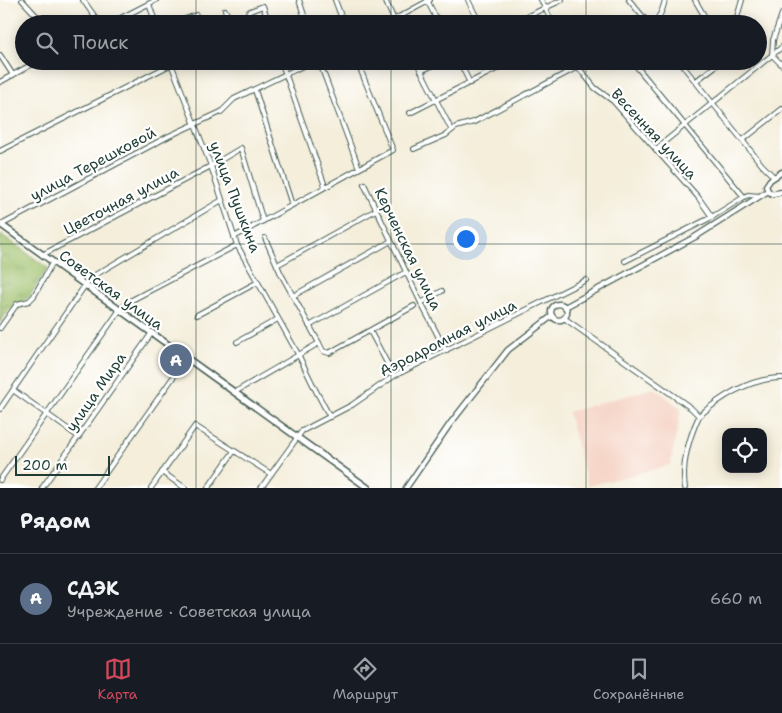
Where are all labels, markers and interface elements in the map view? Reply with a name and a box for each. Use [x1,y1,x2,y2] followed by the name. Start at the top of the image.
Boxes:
[15,15,767,70] search box
[33,29,61,57] icon: search
[73,30,128,55] text: Поиск
[607,84,702,184] street label: Весенняя улица
[27,122,160,206] street label: улица Терешковой
[205,138,266,256] street label: улица Пушкина
[60,162,183,240] street label: Цветочная улица
[370,184,447,314] street label: Керченская улица
[453,226,479,252] your location
[55,245,168,335] street label: Советская улица
[376,295,520,381] street label: Аэродромная улица
[160,341,192,379] pin: A
[61,348,131,436] street label: улица Мира
[722,428,767,473] map controls
[722,428,767,473] button: locate
[15,453,110,476] scale bar
[22,456,68,474] text: 200 m
[20,507,90,535] text: Рядом
[67,576,119,601] text: СДЭК
[30,588,42,609] text: A
[710,588,762,609] text: 660 m
[67,601,311,622] text: Учреждение · Советская улица
[98,655,138,703] tab: Карта
[333,655,398,703] tab: Маршрут
[593,655,684,703] tab: Сохранённые

